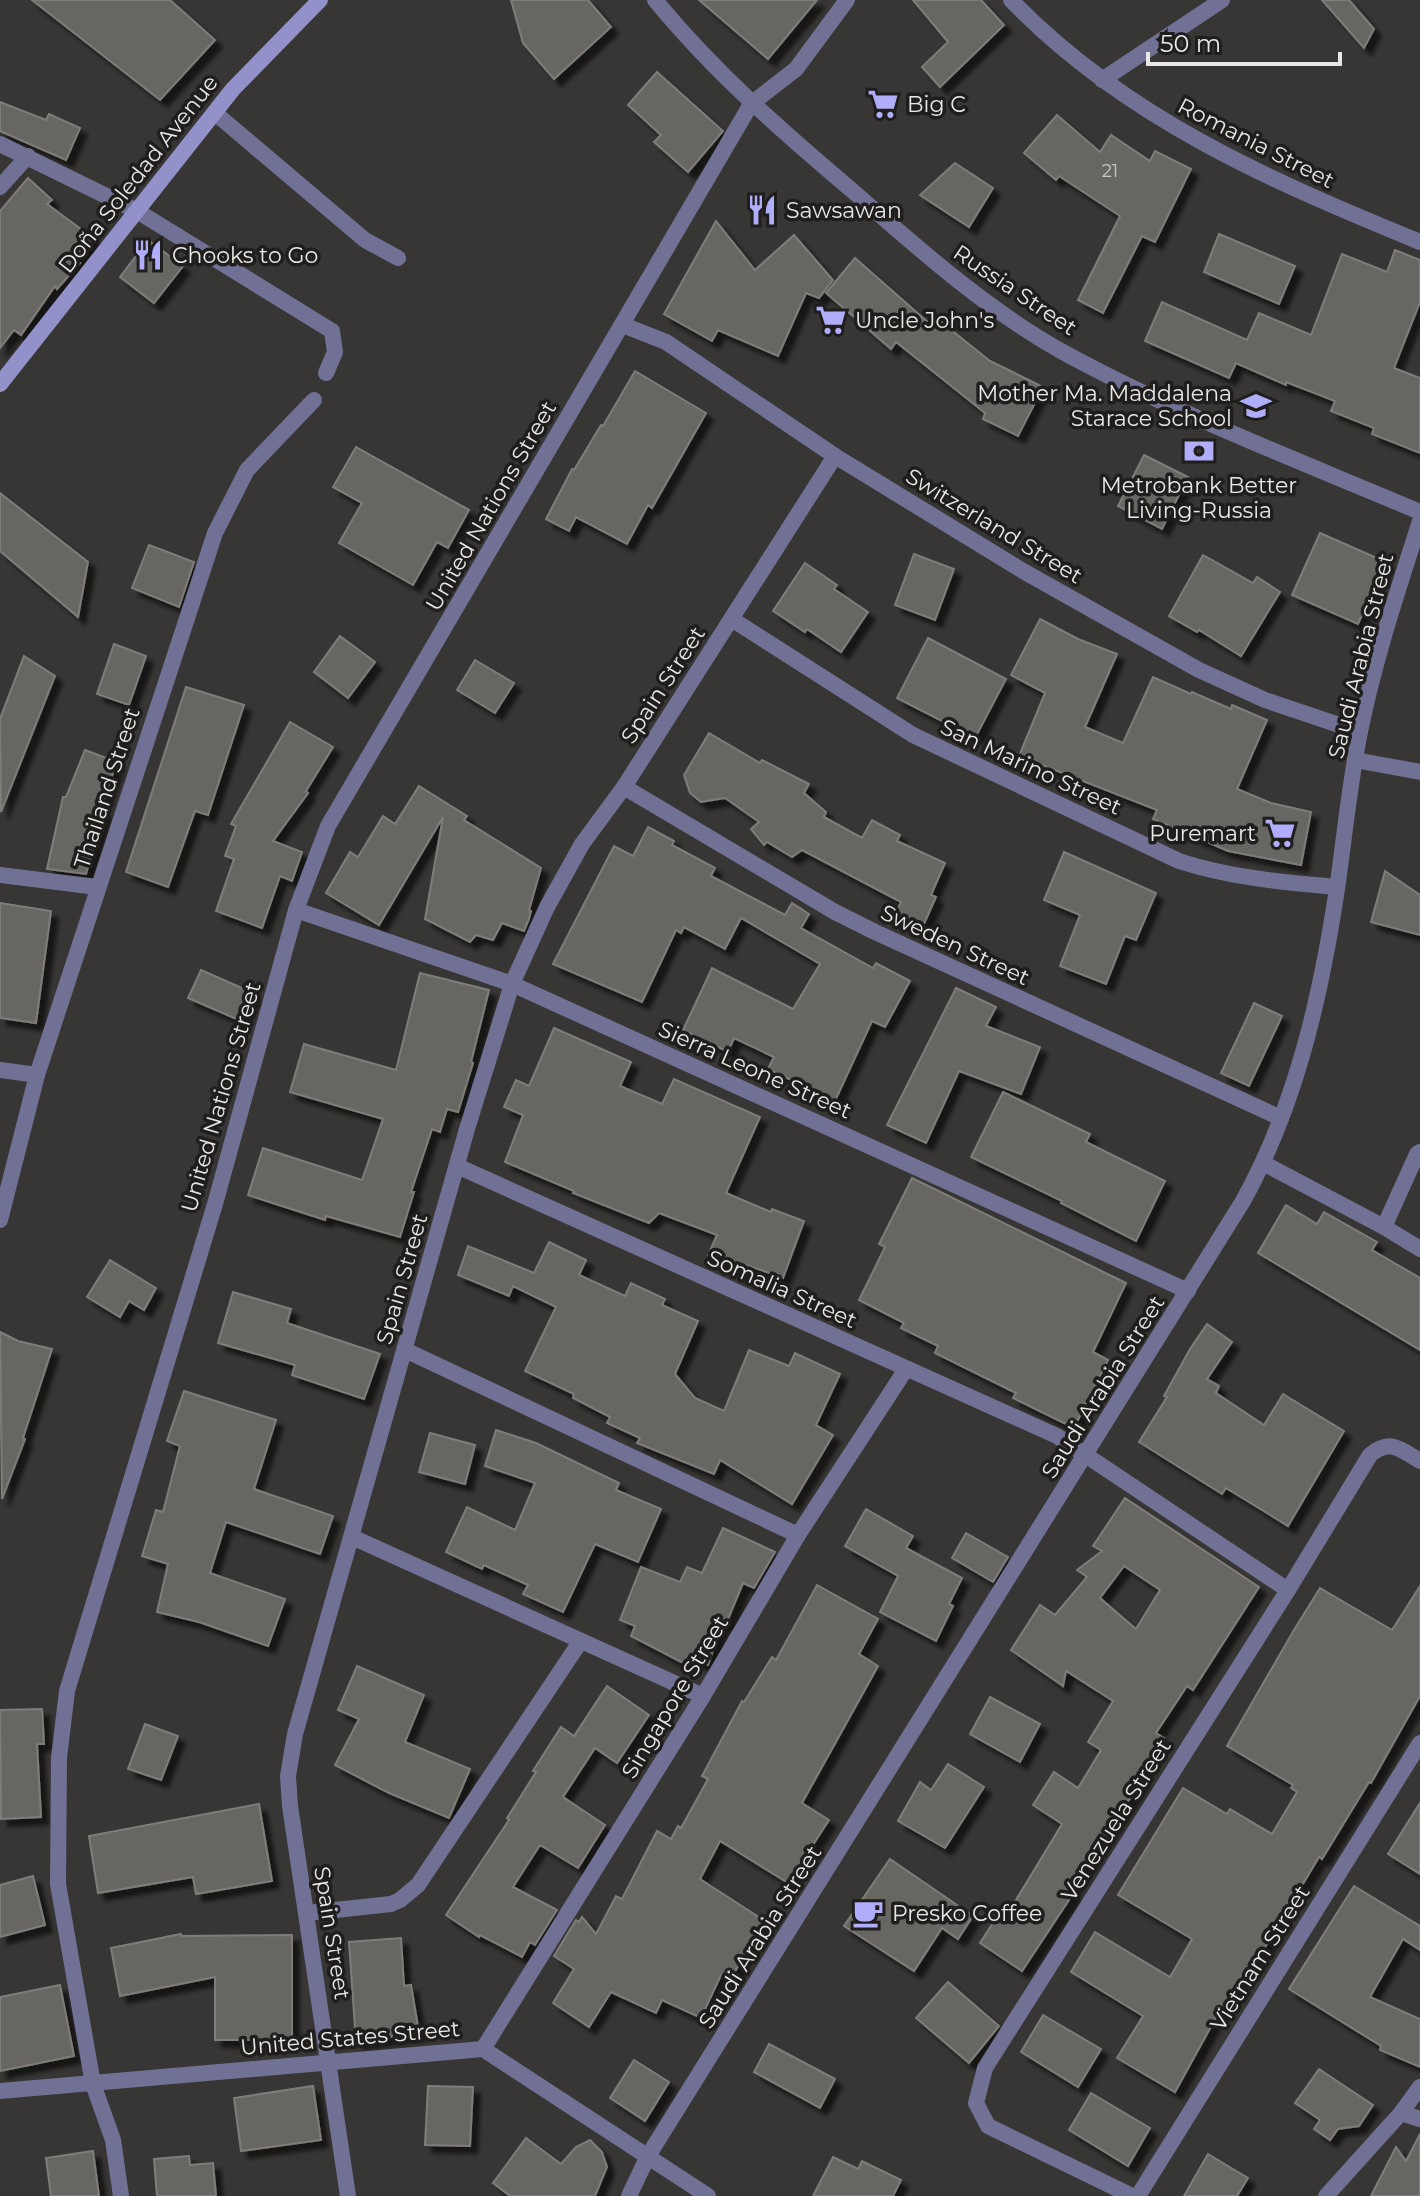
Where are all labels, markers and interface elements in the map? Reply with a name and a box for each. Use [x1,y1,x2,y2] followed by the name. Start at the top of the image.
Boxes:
[1148,16,1340,66] scale bar
[1160,29,1221,58] text: 50 m
[52,70,224,278] street label: Doña Soledad Avenue
[866,87,900,121] supermarket icon: Big C
[907,91,966,118] place label: Big C
[1173,92,1339,194] street label: Romania Street
[1102,160,1118,182] house number: 21
[745,193,779,227] restaurant icon: Sawsawan
[786,197,902,224] place label: Sawsawan
[131,238,165,272] restaurant icon: Chooks to Go
[948,239,1082,341] street label: Russia Street
[172,242,318,269] place label: Chooks to Go
[814,303,848,337] supermarket icon: Uncle John's
[855,307,994,334] place label: Uncle John's
[977,380,1232,432] place label: Mother Ma. Maddalena Starace School
[1239,389,1273,423] school or university icon: Mother Ma. Maddalena Starace School
[420,396,562,616] street label: United Nations Street
[1182,434,1216,468] bank icon: Metrobank Better Living-Russia
[901,463,1087,589] street label: Switzerland Street
[1101,472,1297,524] place label: Metrobank Better Living-Russia
[1322,550,1400,761] street label: Saudi Arabia Street
[615,621,711,749] street label: Spain Street
[68,704,146,872] street label: Thailand Street
[936,713,1126,821] street label: San Marino Street
[1263,816,1297,850] supermarket icon: Puremart
[1149,820,1256,847] place label: Puremart
[876,899,1034,991] street label: Sweden Street
[175,979,267,1215] street label: United Nations Street
[654,1015,856,1125] street label: Sierra Leone Street
[370,1211,434,1347] street label: Spain Street
[703,1244,861,1334] street label: Somalia Street
[1036,1290,1170,1483] street label: Saudi Arabia Street
[616,1611,734,1783] street label: Singapore Street
[1055,1734,1177,1906] street label: Venezuela Street
[693,1840,827,2033] street label: Saudi Arabia Street
[308,1865,356,2002] street label: Spain Street
[1204,1880,1316,2036] street label: Vietnam Street
[851,1896,885,1930] cafe icon: Presko Coffee
[892,1900,1042,1927] place label: Presko Coffee
[239,2015,461,2061] street label: United States Street

